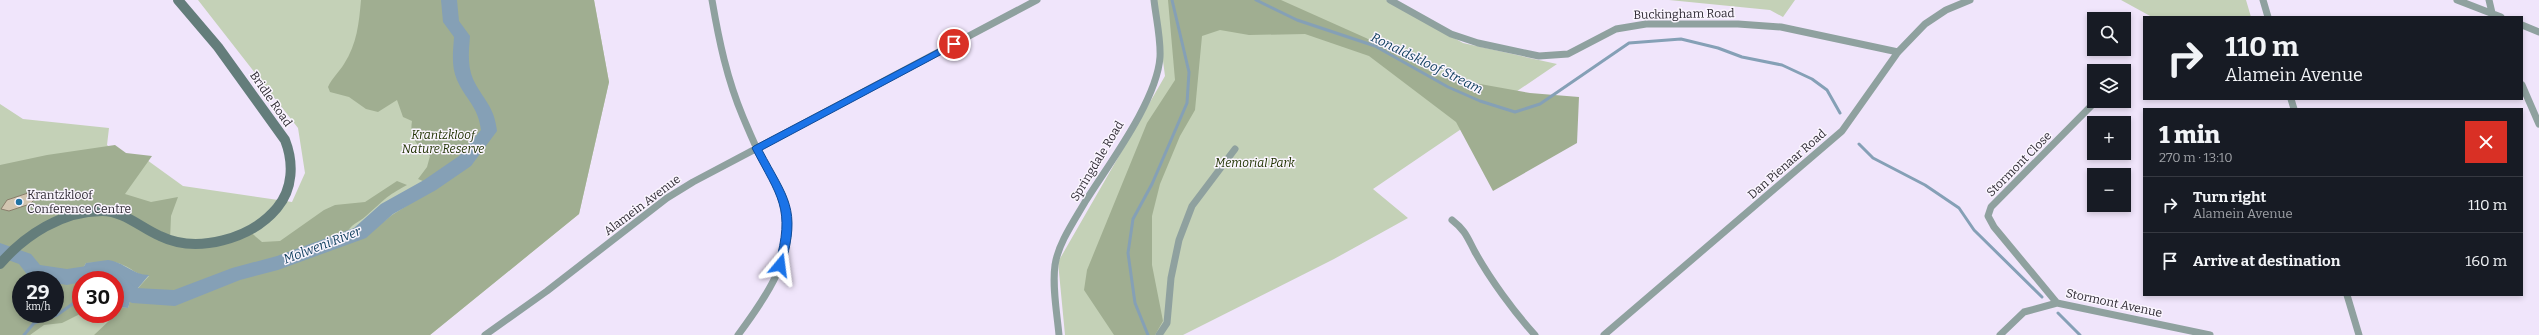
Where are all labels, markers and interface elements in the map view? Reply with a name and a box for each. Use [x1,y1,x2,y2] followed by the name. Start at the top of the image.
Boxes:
[1633,6,1735,22] street label: Buckingham Road
[2087,12,2131,212] map controls
[2087,12,2131,56] button: search
[937,27,971,61] pin
[1369,29,1486,97] water label: Ronaldskloof Stream
[2225,30,2299,63] text: 110 m
[2159,32,2211,84] icon: right
[943,33,965,55] icon: arrive
[2087,64,2131,108] button: layers
[2225,64,2363,86] text: Alamein Avenue
[247,69,295,129] street label: Bridle Road
[2087,116,2131,160] button: +
[1068,118,1126,204] street label: Springdale Road
[2159,121,2220,149] text: 1 min
[2465,121,2507,163] button: close
[1745,126,1829,202] street label: Dan Pienaar Road
[402,128,484,156] park label: Krantzkloof Nature Reserve
[1984,129,2054,199] street label: Stormont Close
[2159,150,2233,165] text: 270 m · 13:10
[1215,156,1295,170] park label: Memorial Park
[2087,168,2131,212] button: −
[601,172,683,238] street label: Alamein Avenue
[27,188,131,216] place label: Krantzkloof Conference Centre
[2193,188,2266,206] text: Turn right
[2159,194,2181,216] icon: right
[2468,196,2507,214] text: 110 m
[14,197,24,207] marker: Krantzkloof Conference Centre
[2193,206,2293,221] text: Alamein Avenue
[281,223,364,267] water label: Molweni River
[759,244,801,286] position arrow
[2159,250,2181,272] icon: arrive
[2193,252,2340,270] text: Arrive at destination
[2465,252,2507,270] text: 160 m
[72,271,124,323] speed limit sign: 30
[26,280,50,304] text: 29
[2065,286,2163,320] street label: Stormont Avenue
[26,301,50,313] text: km/h

